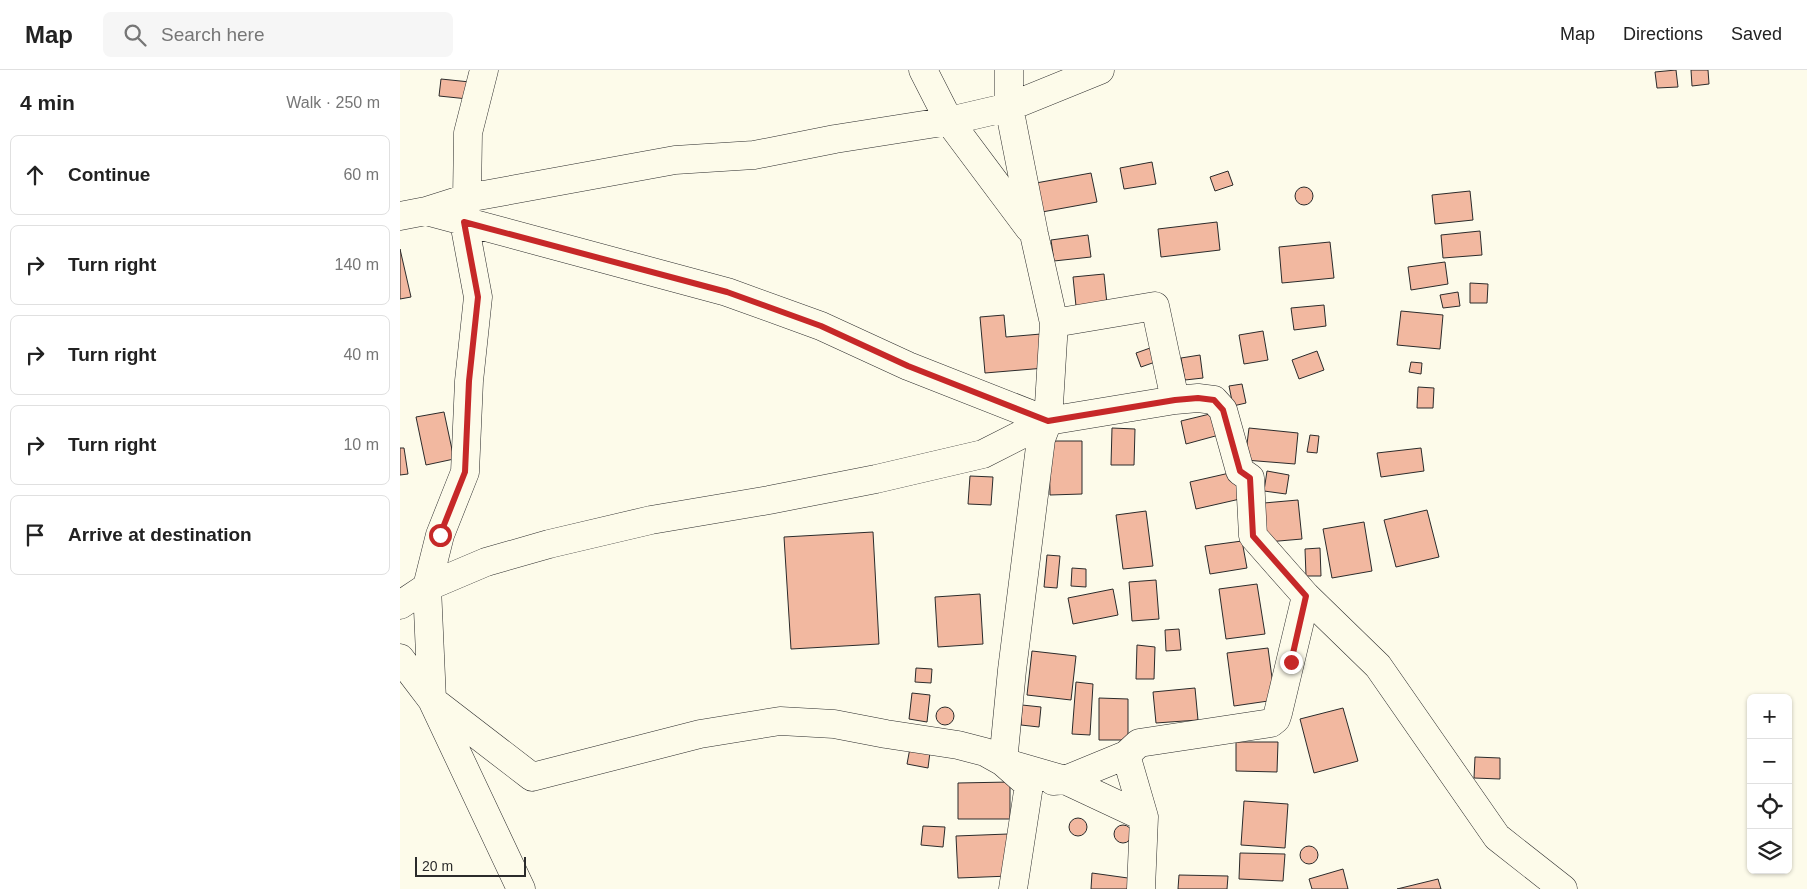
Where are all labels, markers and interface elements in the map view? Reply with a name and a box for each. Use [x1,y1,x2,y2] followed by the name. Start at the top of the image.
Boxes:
[103,12,453,57] search box
[25,21,73,48] text: Map
[121,21,149,49] icon: search
[161,24,265,45] text: Search here
[1560,24,1595,44] text: Map
[1623,24,1703,44] text: Directions
[1731,24,1782,44] text: Saved
[20,91,75,114] text: 4 min
[286,94,380,111] text: Walk · 250 m
[21,161,49,189] icon: ahead
[68,164,150,185] text: Continue
[343,166,379,183] text: 60 m
[21,251,49,279] icon: right
[68,254,156,275] text: Turn right
[335,256,379,273] text: 140 m
[21,341,49,369] icon: right
[68,344,156,365] text: Turn right
[343,346,379,363] text: 40 m
[21,431,49,459] icon: right
[68,434,156,455] text: Turn right
[343,436,379,453] text: 10 m
[21,521,49,549] icon: arrive
[68,524,252,545] text: Arrive at destination
[429,524,452,547] route start
[1280,651,1303,674] route end
[1747,694,1792,874] map controls
[1747,694,1792,739] button: +
[1747,739,1792,784] button: −
[1747,784,1792,829] button: locate
[1747,829,1792,874] button: layers
[415,854,526,877] scale bar
[422,858,453,874] text: 20 m

